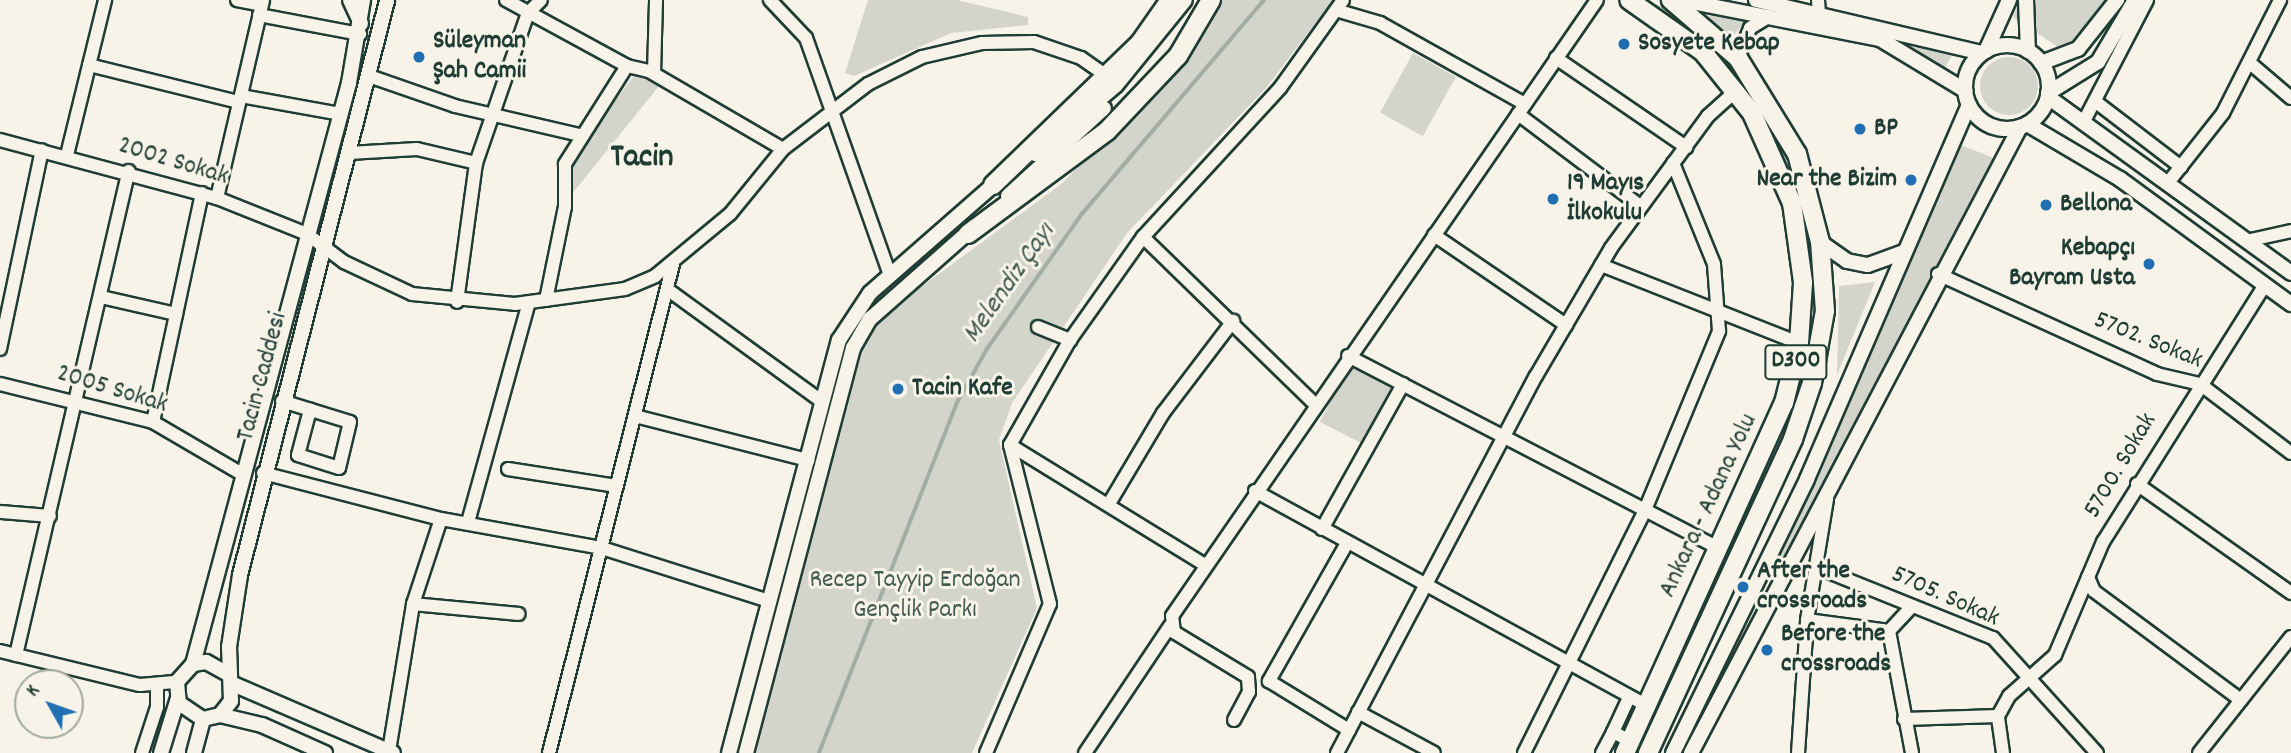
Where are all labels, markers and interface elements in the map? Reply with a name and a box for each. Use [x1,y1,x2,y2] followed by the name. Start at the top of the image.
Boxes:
[433,26,526,88] place label: Süleyman Şah Camii
[1638,28,1780,60] place label: Sosyete Kebap
[1616,36,1632,52] marker: Sosyete Kebap
[411,49,427,65] marker: Süleyman Şah Camii
[1874,113,1898,145] place label: BP
[1852,121,1868,137] marker: BP
[114,130,232,194] street label: 2002 Sokak
[610,139,674,179] district label: Tacin
[1756,164,1897,196] place label: Near the Bizim
[1567,168,1644,230] place label: 19 Mayıs İlkokulu
[1903,172,1919,188] marker: Near the Bizim
[2060,189,2132,221] place label: Bellona
[1545,191,1561,207] marker: 19 Mayıs İlkokulu
[2038,197,2054,213] marker: Bellona
[956,218,1064,350] water label: Melendiz Çayı
[2009,233,2135,294] place label: Kebapçı Bayram Usta
[2141,256,2157,272] marker: Kebapçı Bayram Usta
[2089,305,2207,377] street label: 5702. Sokak
[231,309,295,445] street label: Tacin Caddesi
[1763,342,1829,382] road number: D300
[53,358,171,422] street label: 2005 Sokak
[912,373,1013,405] place label: Tacin Kafe
[890,381,906,397] marker: Tacin Kafe
[2077,408,2165,524] street label: 5700. Sokak
[1653,409,1765,603] street label: Ankara - Adana Yolu
[1757,556,1867,618] place label: After the crossroads
[1886,559,2004,635] street label: 5705. Sokak
[809,565,1021,626] park label: Recep Tayyip Erdoğan Gençlik Parkı
[1735,579,1751,595] marker: After the crossroads
[1781,619,1891,680] place label: Before the crossroads
[1759,642,1775,658] marker: Before the crossroads
[14,669,84,739] north arrow
[21,679,47,704] text: K

